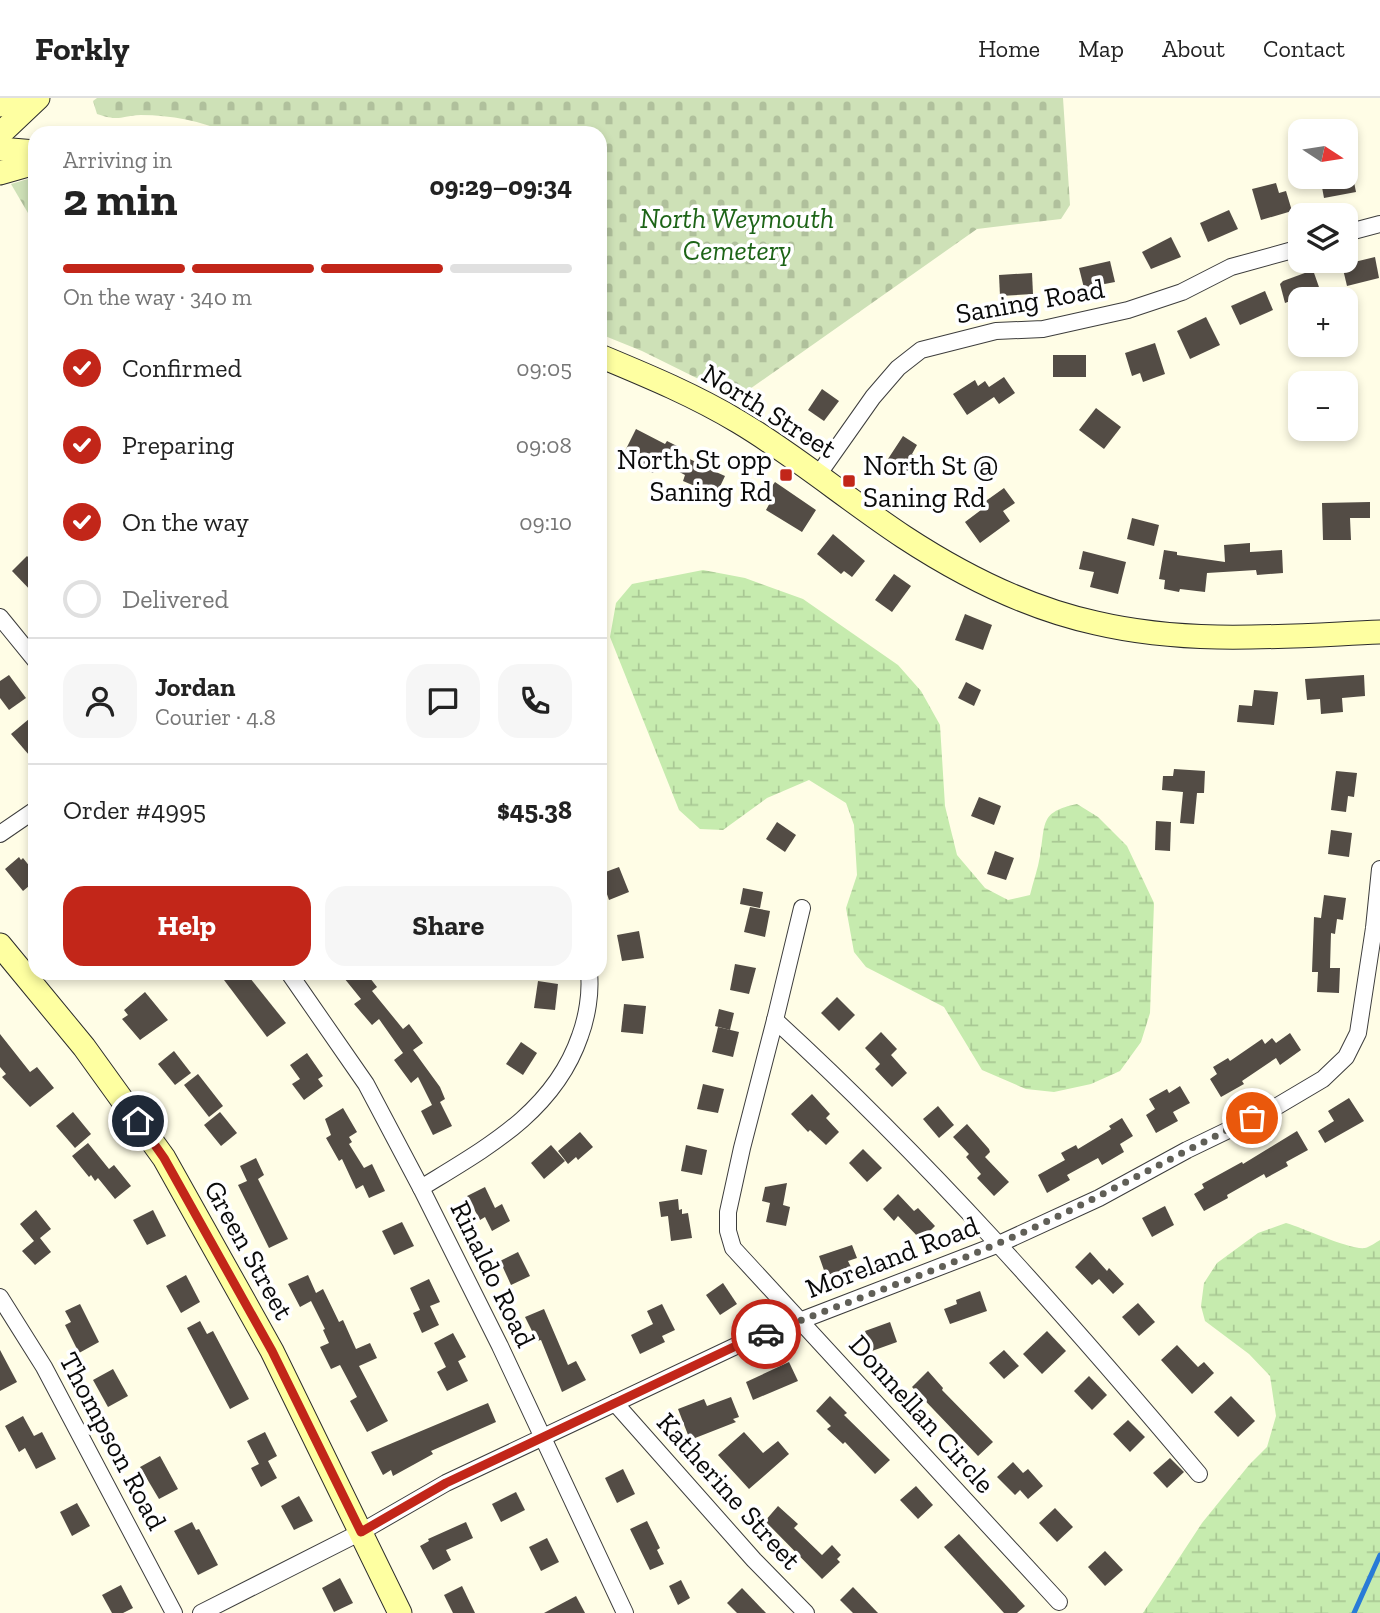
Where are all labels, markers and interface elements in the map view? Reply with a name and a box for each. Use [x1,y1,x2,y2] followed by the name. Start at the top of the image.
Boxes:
[35,29,129,68] text: Forkly
[978,34,1040,63] text: Home
[1078,34,1124,63] text: Map
[1162,34,1225,63] text: About
[1263,34,1345,63] text: Contact
[1288,119,1358,189] north arrow
[1288,119,1358,441] map controls
[63,146,172,174] text: Arriving in
[429,170,572,202] text: 09:29–09:34
[63,172,178,227] text: 2 min
[640,202,834,267] park label: North Weymouth Cemetery
[1288,203,1358,273] button: layers
[953,272,1107,330] street label: Saning Road
[63,283,252,311] text: On the way · 340 m
[1288,287,1358,357] button: +
[63,349,101,387] icon: check
[122,352,242,384] text: Confirmed
[516,354,572,382] text: 09:05
[696,357,843,466] street label: North Street
[1288,371,1358,441] button: −
[63,426,101,464] icon: check
[122,429,234,461] text: Preparing
[516,431,572,459] text: 09:08
[617,443,772,508] place label: North St opp Saning Rd
[863,449,998,514] place label: North St @ Saning Rd
[778,467,794,483] marker: North St opp Saning Rd
[841,473,857,489] marker: North St @ Saning Rd
[63,503,101,541] icon: check
[122,506,249,538] text: On the way
[519,508,572,536] text: 09:10
[122,583,229,615] text: Delivered
[63,664,137,738] button: person
[406,664,480,738] button: chat
[498,664,572,738] button: phone
[155,671,235,703] text: Jordan
[155,703,276,731] text: Courier · 4.8
[63,794,206,826] text: Order #4995
[497,794,572,826] text: $45.38
[63,886,311,966] button: Help
[325,886,572,966] button: Share
[1222,1088,1282,1148] pin
[108,1091,168,1151] pin
[1233,1099,1271,1137] icon: bag
[119,1102,157,1140] icon: home
[197,1175,301,1326] street label: Green Street
[443,1196,543,1352] street label: Rinaldo Road
[801,1209,983,1305] street label: Moreland Road
[731,1299,801,1369] courier
[747,1315,785,1353] icon: car
[842,1328,1002,1500] street label: Donnellan Circle
[52,1347,174,1535] street label: Thompson Road
[650,1406,808,1577] street label: Katherine Street

